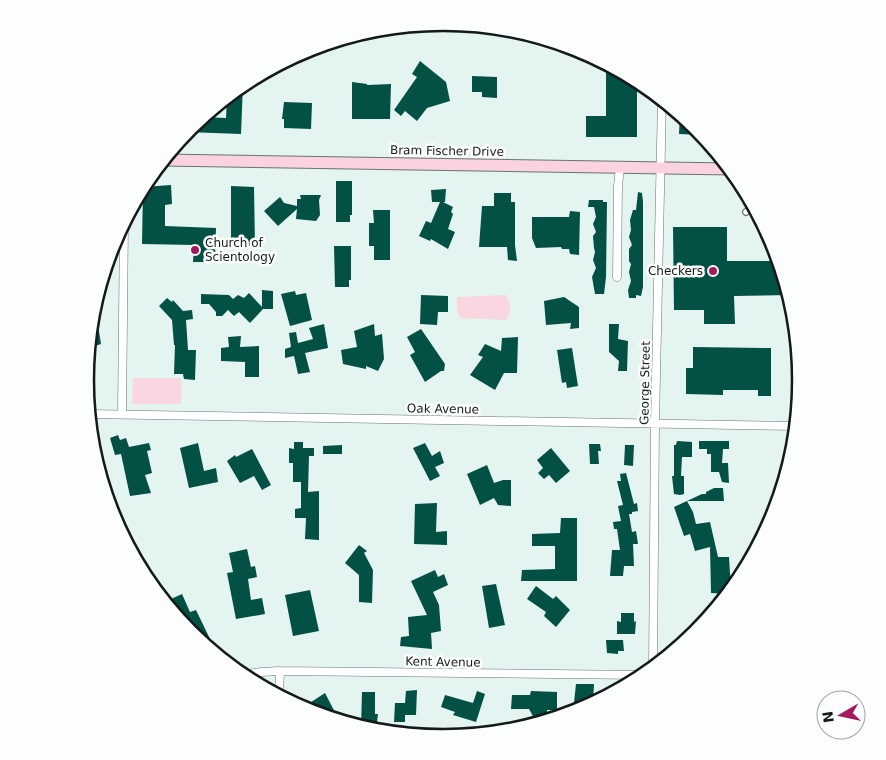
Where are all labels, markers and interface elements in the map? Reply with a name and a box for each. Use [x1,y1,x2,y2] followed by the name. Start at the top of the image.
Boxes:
[390,143,504,159] street label: Bram Fischer Drive
[205,236,275,264] place label: Church of Scientology
[189,244,201,256] marker: Church of Scientology
[648,264,703,278] place label: Checkers
[707,265,719,277] marker: Checkers
[637,341,653,425] street label: George Street
[407,401,479,417] street label: Oak Avenue
[405,654,481,670] street label: Kent Avenue
[816,690,866,740] north arrow
[819,710,837,724] text: N

